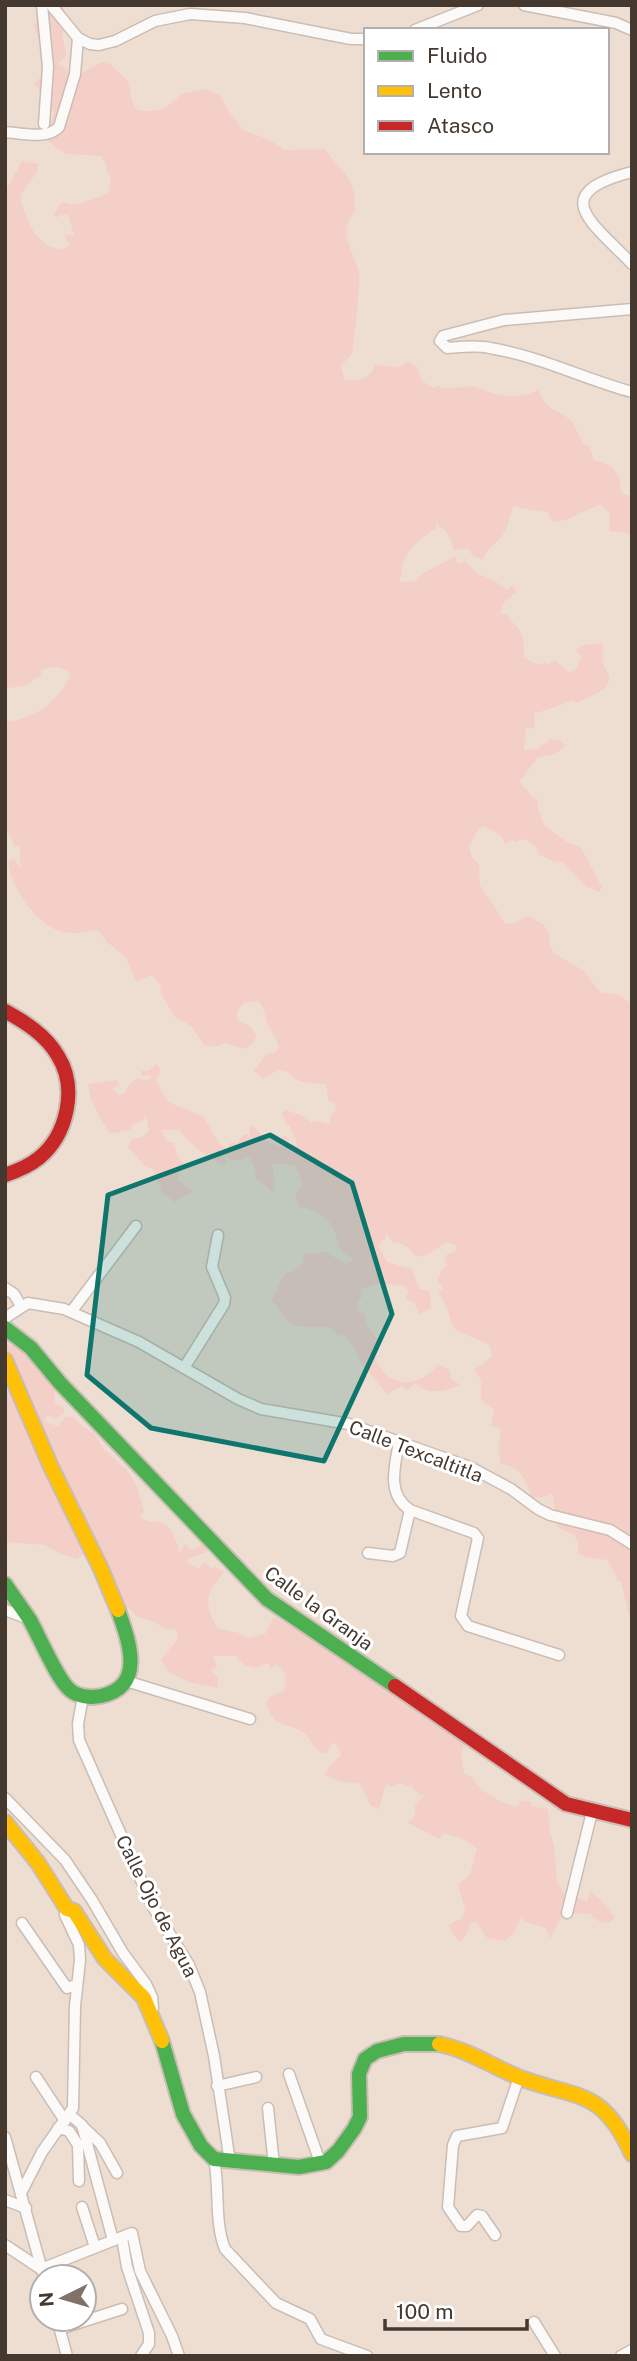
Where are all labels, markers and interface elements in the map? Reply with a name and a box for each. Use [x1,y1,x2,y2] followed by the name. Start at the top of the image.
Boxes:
[364,28,609,154] legend
[427,43,487,68] text: Fluido
[427,78,482,103] text: Lento
[427,113,494,138] text: Atasco
[346,1415,486,1487] street label: Calle Texcaltitla
[261,1561,377,1655] street label: Calle la Granja
[112,1831,202,1981] street label: Calle Ojo de Agua
[28,2263,98,2333] north arrow
[385,2288,527,2332] scale bar
[34,2291,58,2308] text: N
[396,2299,453,2324] text: 100 m

